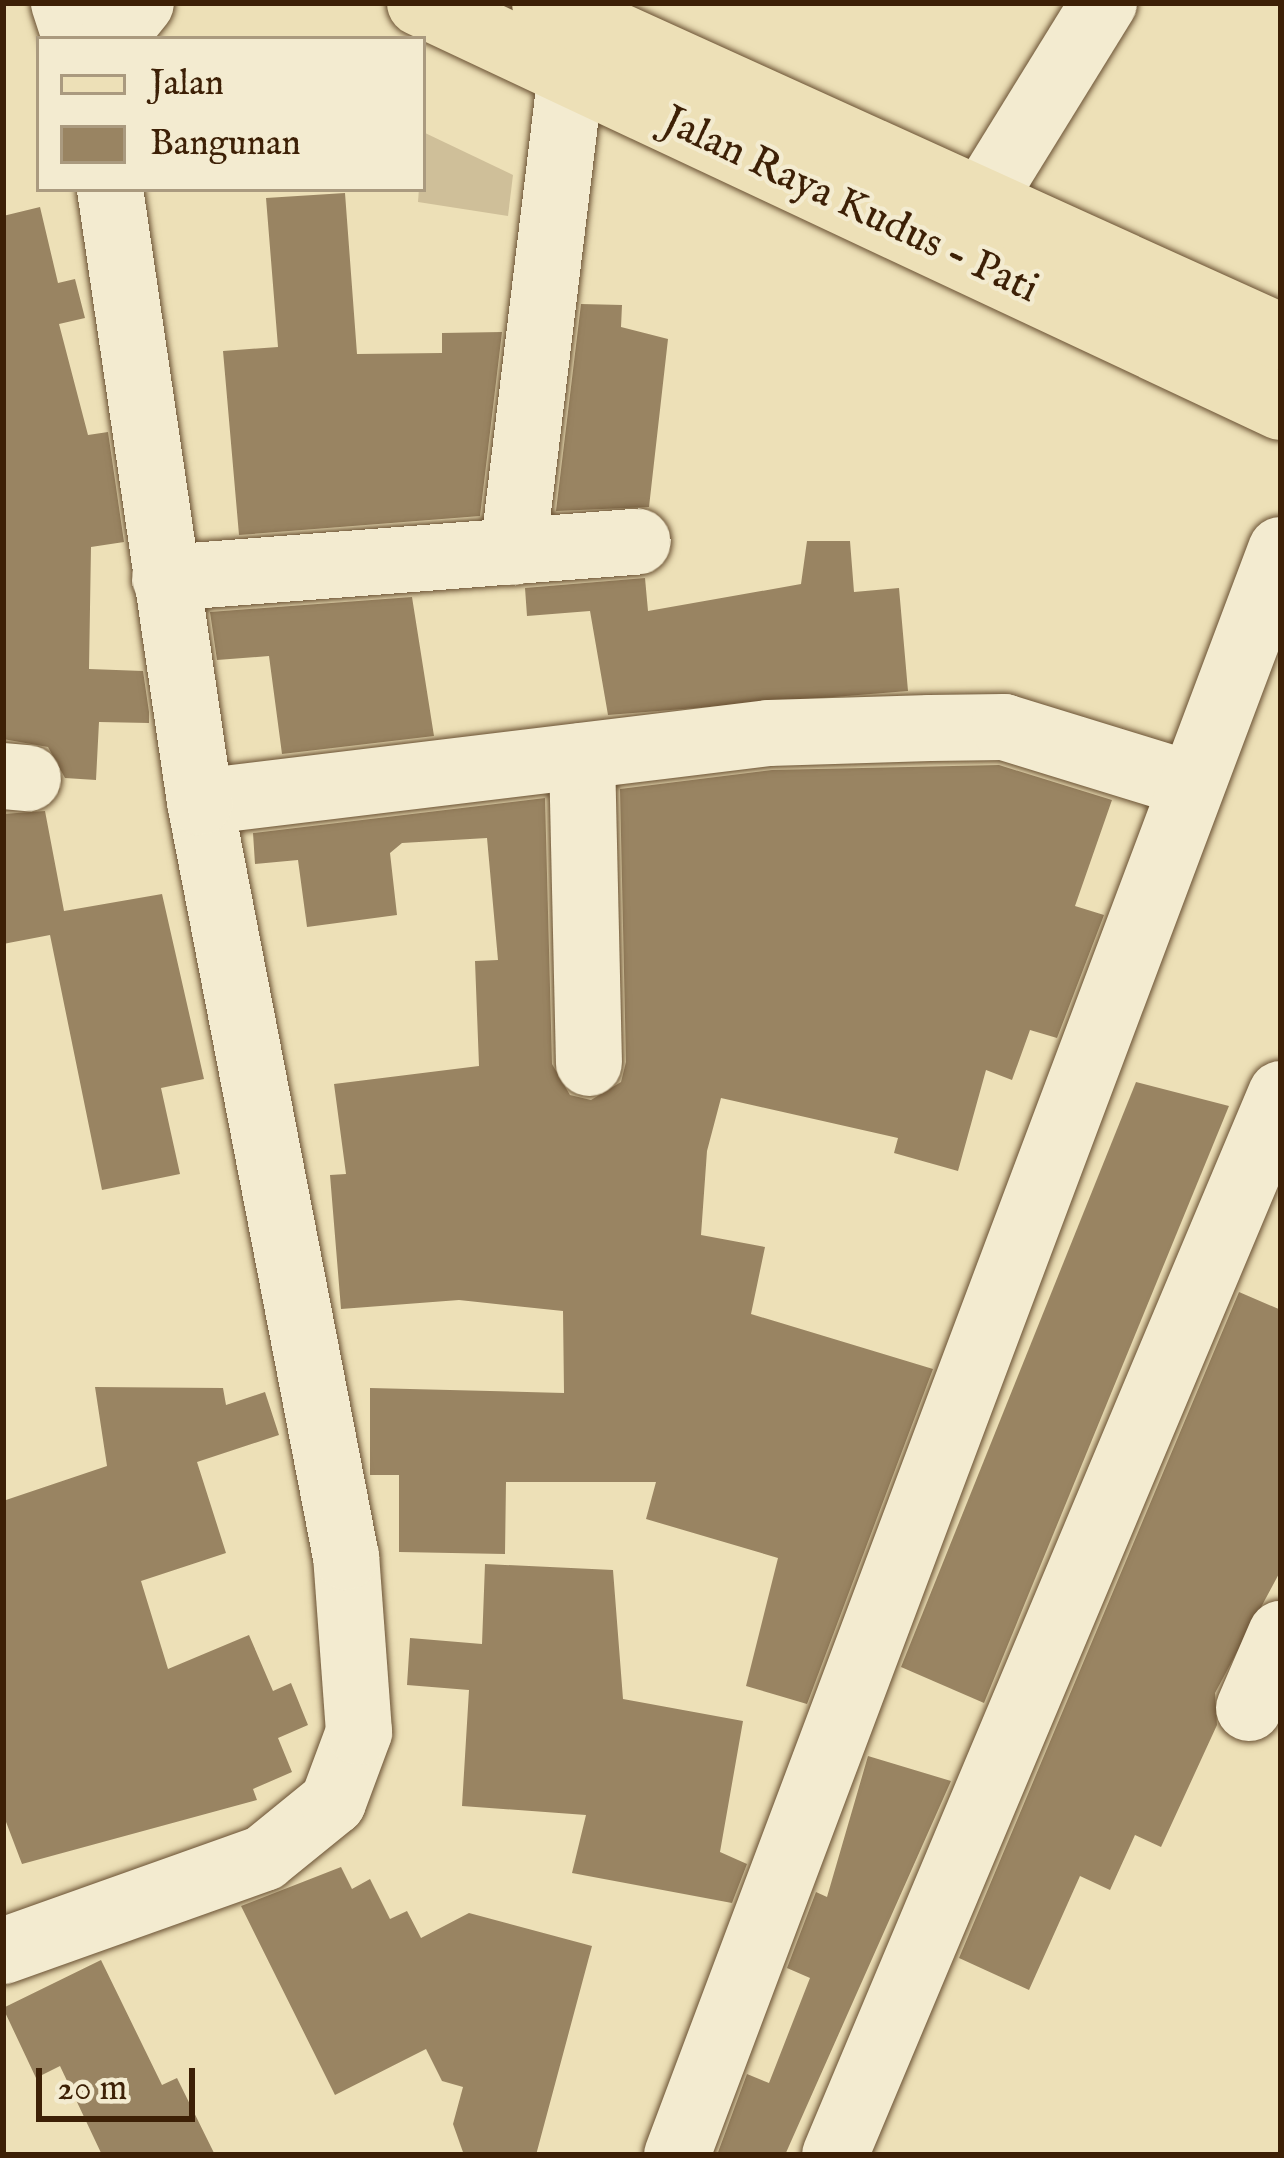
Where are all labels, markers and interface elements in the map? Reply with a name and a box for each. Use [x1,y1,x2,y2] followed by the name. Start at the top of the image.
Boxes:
[36,36,426,192] legend
[150,61,224,107] text: Jalan
[654,97,1046,315] street label: Jalan Raya Kudus - Pati
[150,121,301,167] text: Bangunan
[42,2044,201,2118] scale bar
[57,2066,127,2112] text: 20 m

